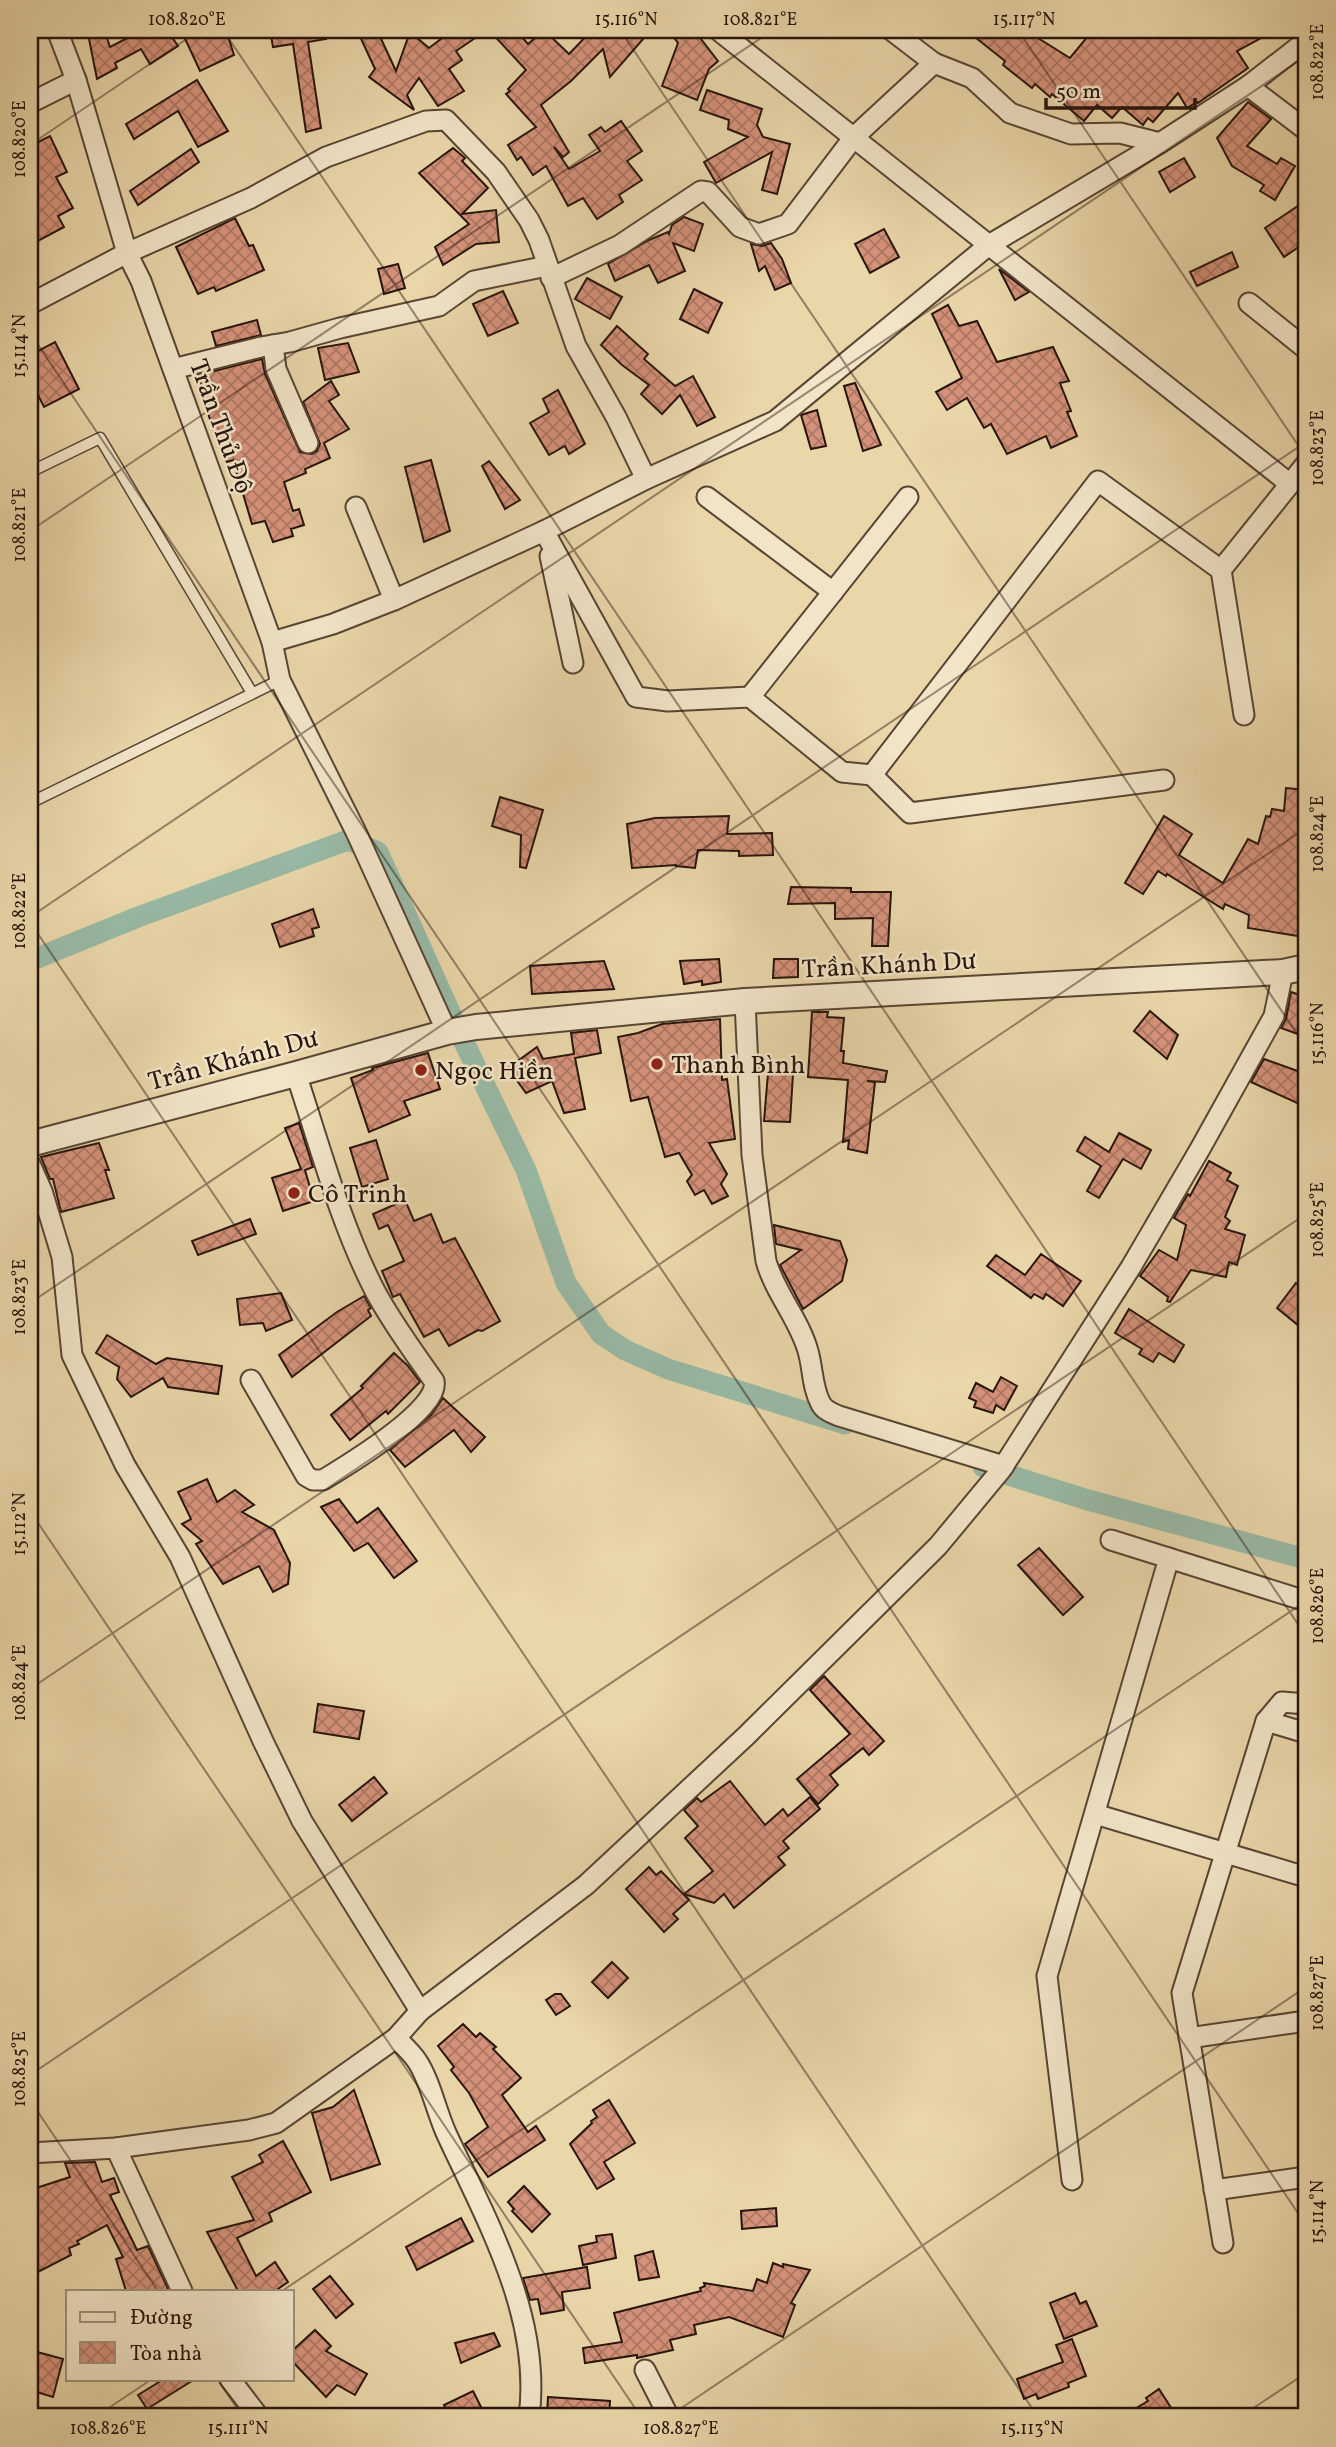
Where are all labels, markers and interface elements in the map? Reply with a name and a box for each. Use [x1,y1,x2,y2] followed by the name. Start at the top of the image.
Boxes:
[148,8,226,33] text: 108.820°E
[594,8,658,33] text: 15.116°N
[723,8,797,33] text: 108.821°E
[993,8,1055,33] text: 15.117°N
[1306,23,1331,100] text: 108.822°E
[1046,66,1194,110] scale bar
[1056,78,1101,107] text: 50 m
[8,100,33,178] text: 108.820°E
[8,314,33,378] text: 15.114°N
[179,354,261,499] street label: Trần Thủ Độ
[1306,410,1331,486] text: 108.823°E
[8,488,33,562] text: 108.821°E
[1306,795,1331,873] text: 108.824°E
[8,872,33,949] text: 108.822°E
[801,943,978,989] street label: Trần Khánh Dư
[1306,1002,1331,1066] text: 15.116°N
[144,1021,323,1101] street label: Trần Khánh Dư
[671,1048,805,1084] place label: Thanh Bình
[435,1054,553,1090] place label: Ngọc Hiền
[649,1056,665,1072] marker: Thanh Bình
[413,1062,429,1078] marker: Ngọc Hiền
[308,1177,407,1213] place label: Cô Trinh
[1306,1182,1331,1258] text: 108.825°E
[286,1185,302,1201] marker: Cô Trinh
[8,1259,33,1335] text: 108.823°E
[8,1492,33,1556] text: 15.112°N
[1306,1567,1331,1644] text: 108.826°E
[8,1644,33,1722] text: 108.824°E
[1306,1955,1331,2031] text: 108.827°E
[8,2031,33,2107] text: 108.825°E
[1306,2180,1331,2244] text: 15.114°N
[66,2290,294,2380] legend
[130,2304,193,2333] text: Đường
[130,2340,202,2369] text: Tòa nhà
[70,2417,147,2442] text: 108.826°E
[208,2417,268,2442] text: 15.111°N
[643,2417,719,2442] text: 108.827°E
[1000,2417,1064,2442] text: 15.113°N

